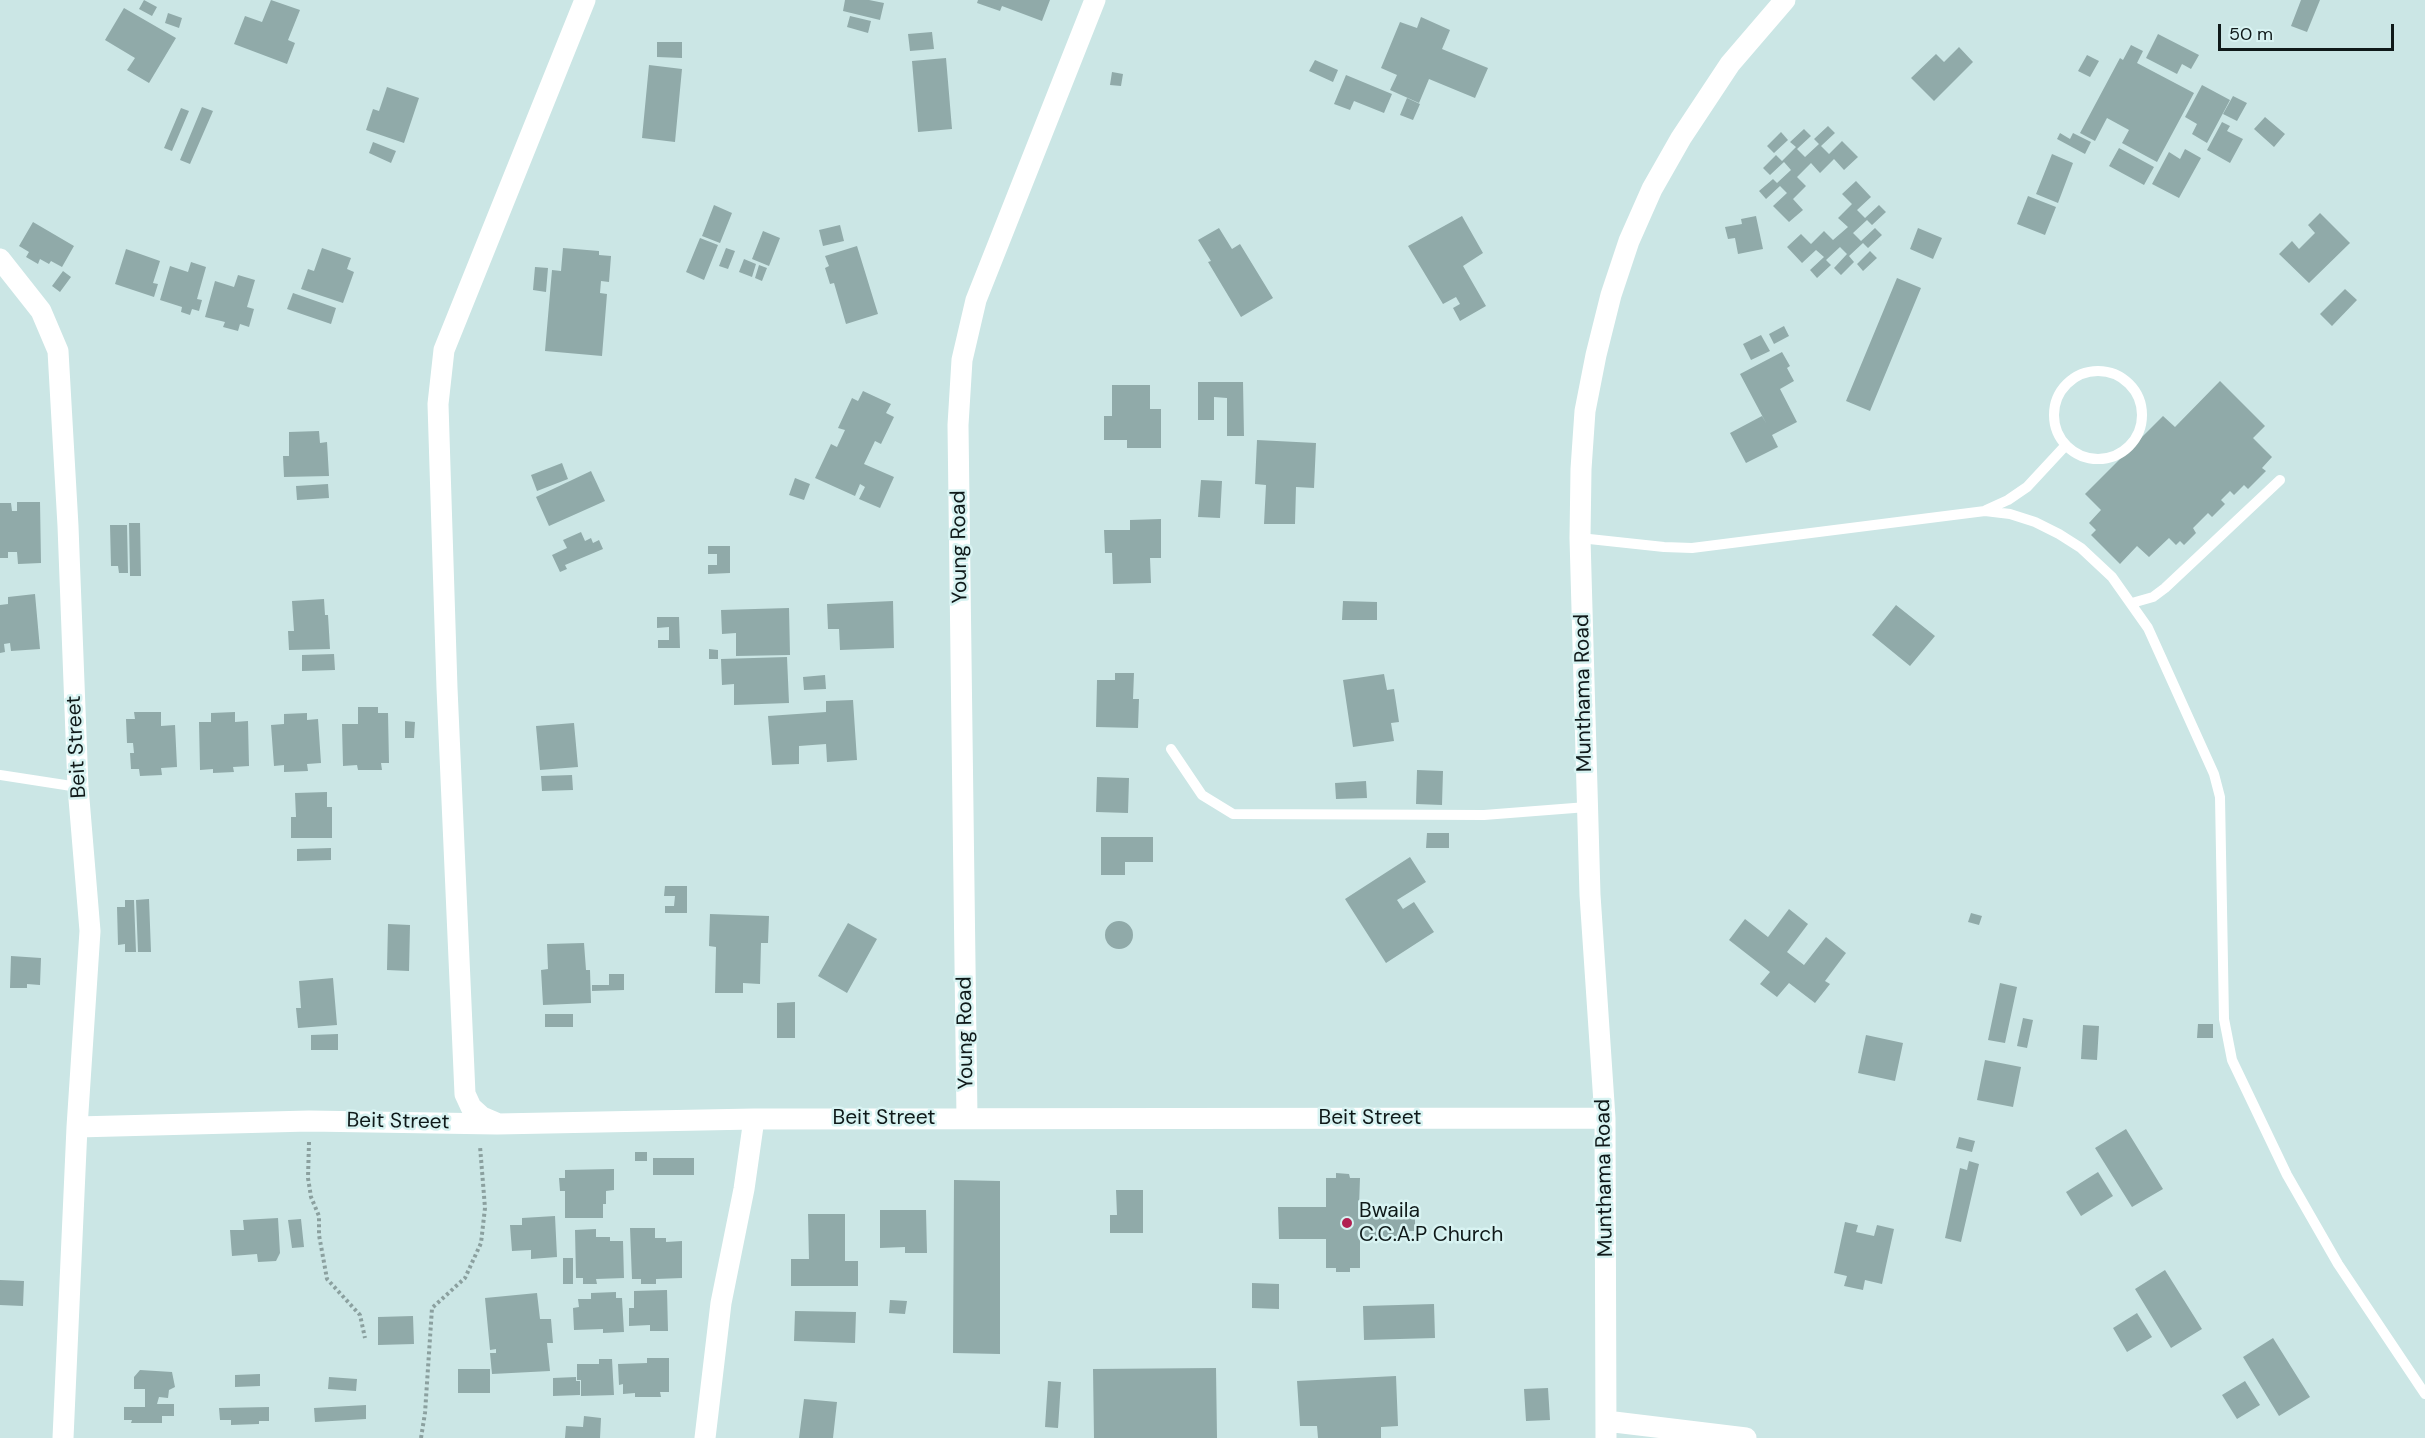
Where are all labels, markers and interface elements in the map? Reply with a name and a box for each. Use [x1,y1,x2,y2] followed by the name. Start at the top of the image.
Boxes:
[2221,12,2396,50] scale bar
[2229,22,2273,46] text: 50 m
[946,490,974,604] street label: Young Road
[1570,614,1598,772] street label: Munthama Road
[62,695,92,799] street label: Beit Street
[952,976,980,1090] street label: Young Road
[1591,1099,1619,1257] street label: Munthama Road
[833,1105,935,1131] street label: Beit Street
[1319,1105,1421,1131] street label: Beit Street
[346,1109,450,1135] street label: Beit Street
[1359,1198,1503,1248] place label: Bwaila C.C.A.P Church
[1340,1216,1354,1230] marker: Bwaila C.C.A.P Church

